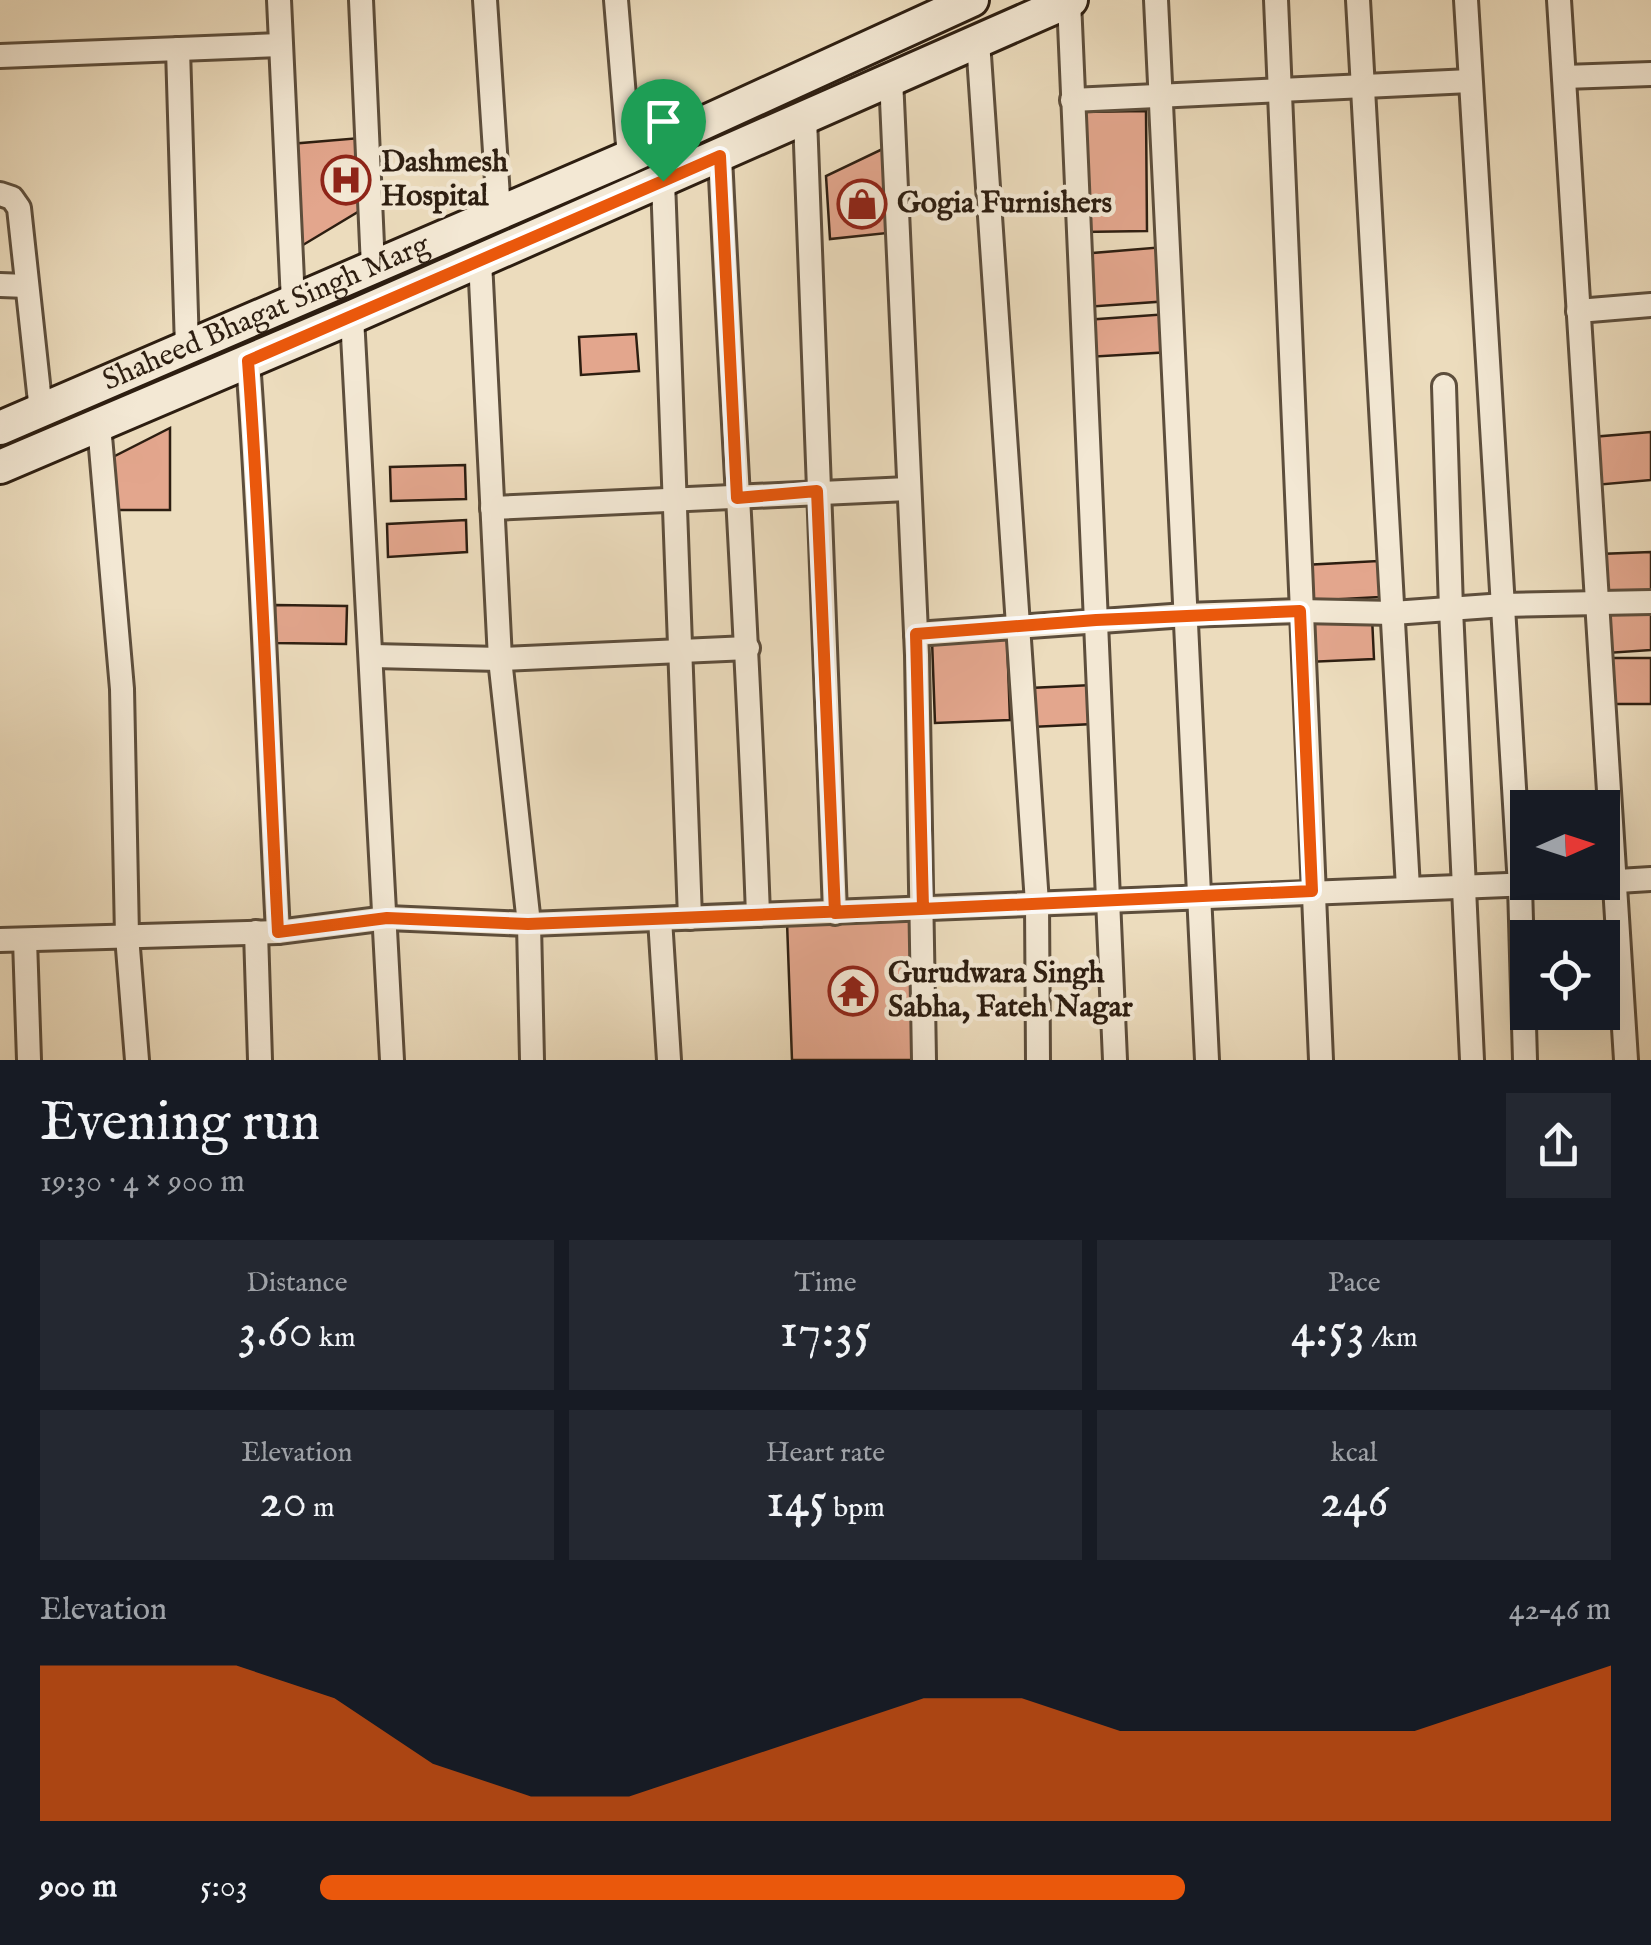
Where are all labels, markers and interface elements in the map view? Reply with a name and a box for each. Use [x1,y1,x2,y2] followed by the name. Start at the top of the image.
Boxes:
[621,79,706,182] pin
[636,94,691,149] icon: arrive
[381,144,509,216] place label: Dashmesh Hospital
[320,154,372,206] hospital icon: Dashmesh Hospital
[836,178,888,230] shop icon: Gogia Furnishers
[897,185,1112,223] place label: Gogia Furnishers
[97,226,436,400] street label: Shaheed Bhagat Singh Marg
[1510,790,1620,900] north arrow
[1510,790,1620,1030] map controls
[1510,920,1620,1030] button: locate
[888,955,1134,1027] place label: Gurudwara Singh Sabha, Fateh Nagar
[827,965,879,1017] temple icon: Gurudwara Singh Sabha, Fateh Nagar
[40,1089,320,1159] text: Evening run
[1506,1093,1611,1198] button: share
[40,1162,245,1203] text: 19:30 · 4 × 900 m
[246,1266,347,1301] text: Distance
[794,1266,857,1301] text: Time
[1328,1266,1381,1301] text: Pace
[238,1301,313,1364] text: 3.60
[779,1301,871,1364] text: 17:35
[1291,1301,1365,1364] text: 4:53
[313,1321,356,1356] text: km
[1365,1321,1418,1356] text: /km
[241,1436,352,1471] text: Elevation
[766,1436,885,1471] text: Heart rate
[1331,1436,1378,1471] text: kcal
[259,1471,307,1534] text: 20
[766,1471,827,1534] text: 145
[1320,1471,1389,1534] text: 246
[307,1491,335,1526] text: m
[827,1491,885,1526] text: bpm
[40,1590,167,1631] text: Elevation
[1509,1590,1611,1631] text: 42–46 m
[40,1867,117,1908] text: 900 m
[200,1867,248,1908] text: 5:03

